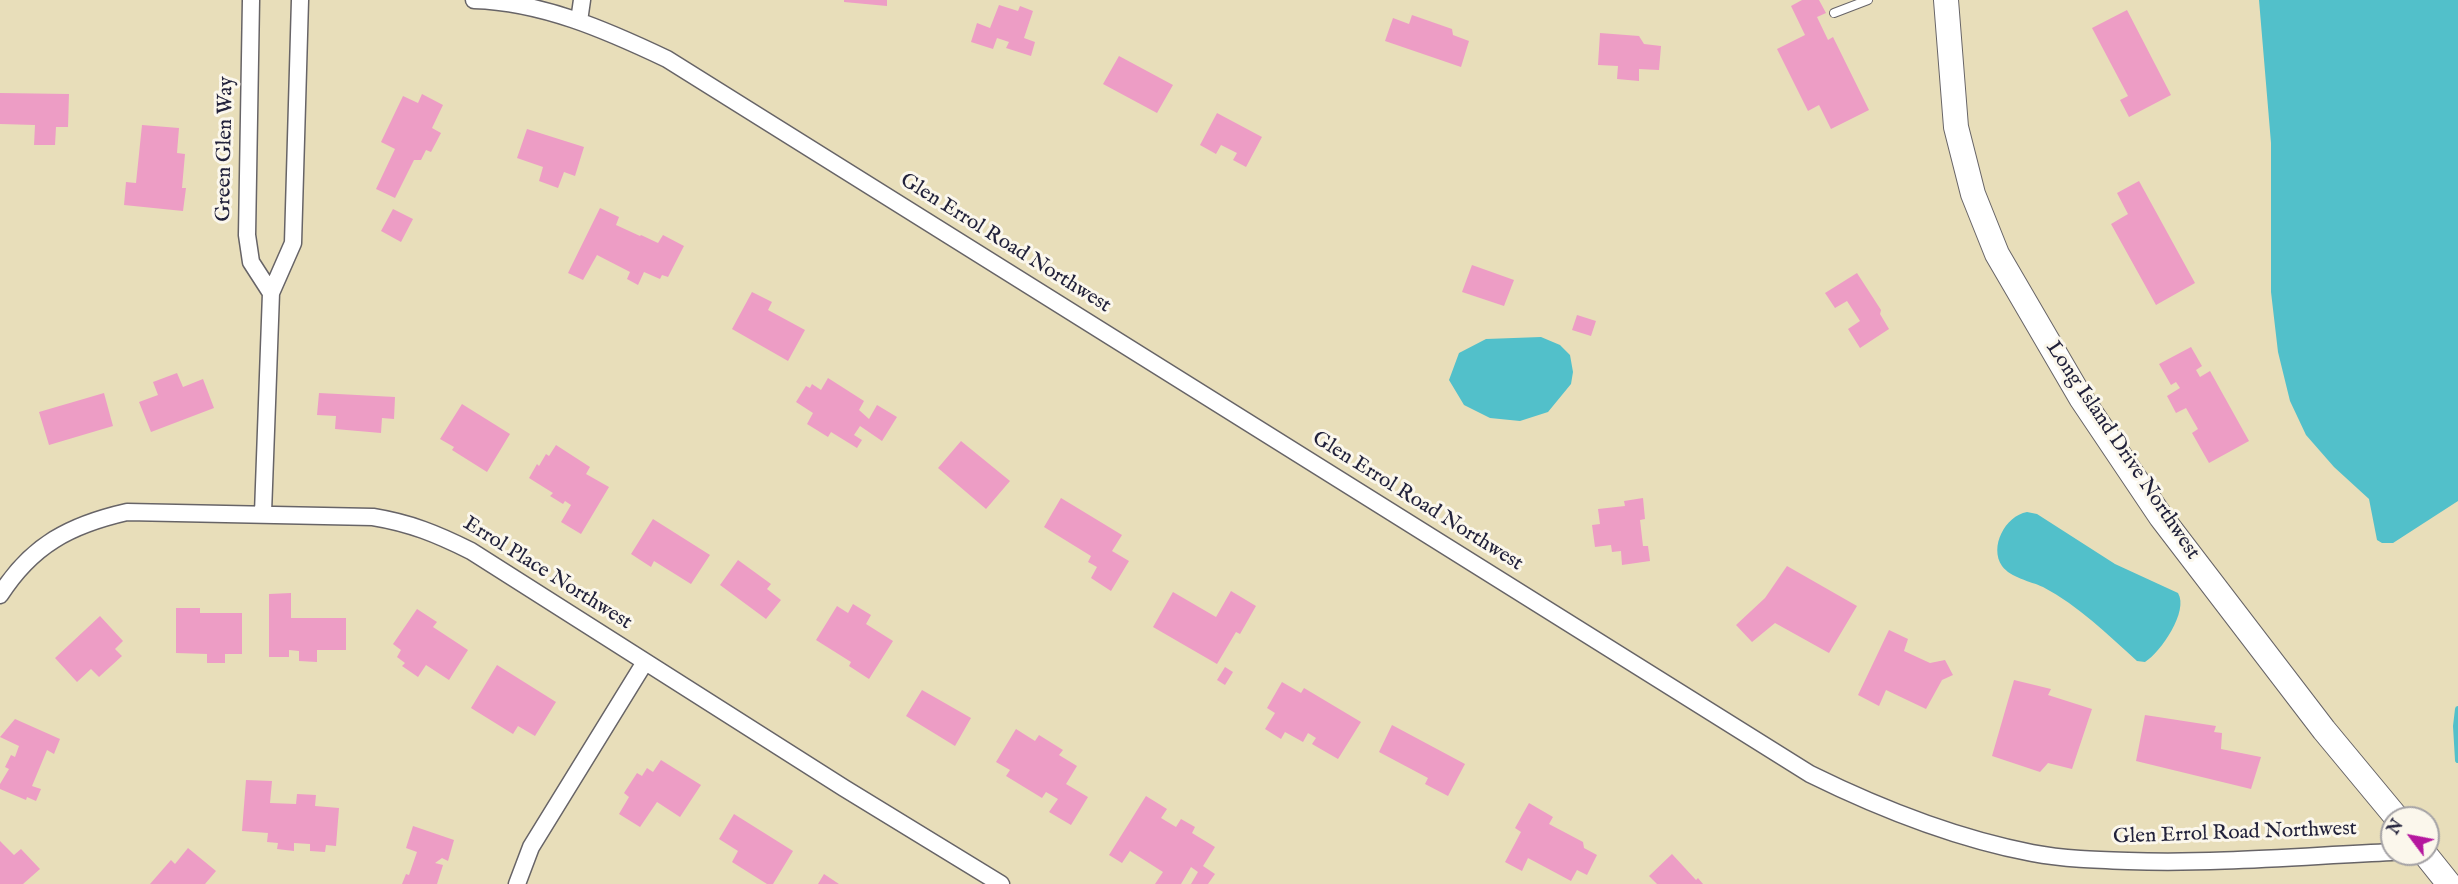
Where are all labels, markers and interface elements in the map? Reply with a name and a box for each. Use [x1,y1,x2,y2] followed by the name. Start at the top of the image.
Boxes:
[212,76,240,222] street label: Green Glen Way
[895,169,1115,319] street label: Glen Errol Road Northwest
[2039,337,2205,565] street label: Long Island Drive Northwest
[1307,427,1527,577] street label: Glen Errol Road Northwest
[458,512,636,636] street label: Errol Place Northwest
[2380,806,2440,866] north arrow
[2384,816,2409,839] text: N
[2113,817,2357,851] street label: Glen Errol Road Northwest

